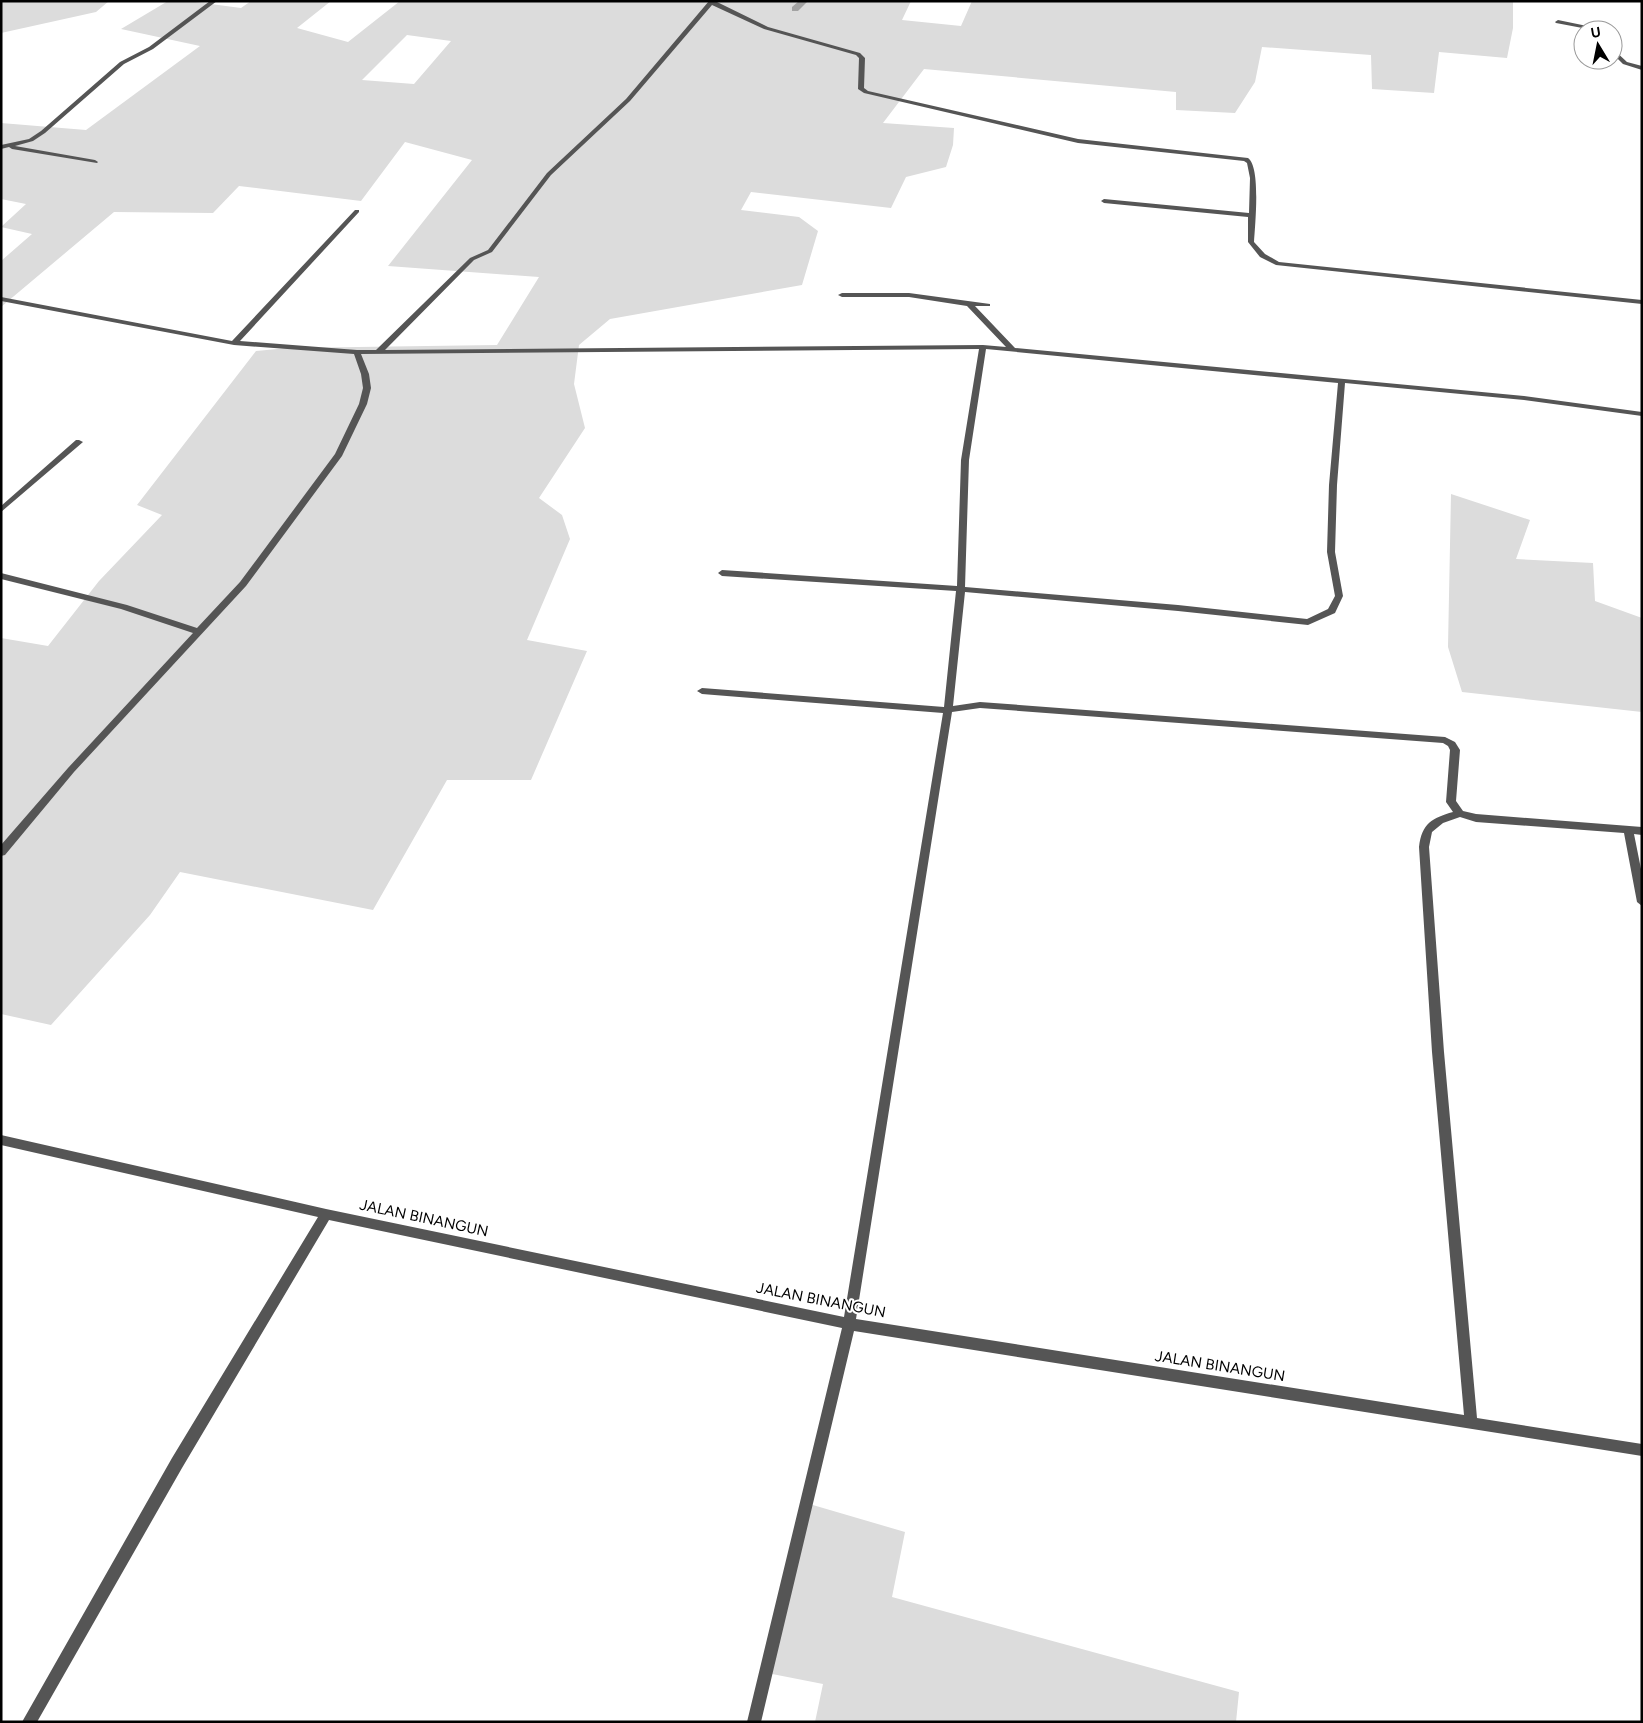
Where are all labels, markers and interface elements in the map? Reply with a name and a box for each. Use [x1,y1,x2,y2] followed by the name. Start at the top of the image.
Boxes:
[1573,20,1623,70] north arrow
[1589,23,1602,42] text: U
[358,1196,490,1240] street label: JALAN BINANGUN
[755,1279,887,1321] street label: JALAN BINANGUN
[1154,1347,1286,1385] street label: JALAN BINANGUN

